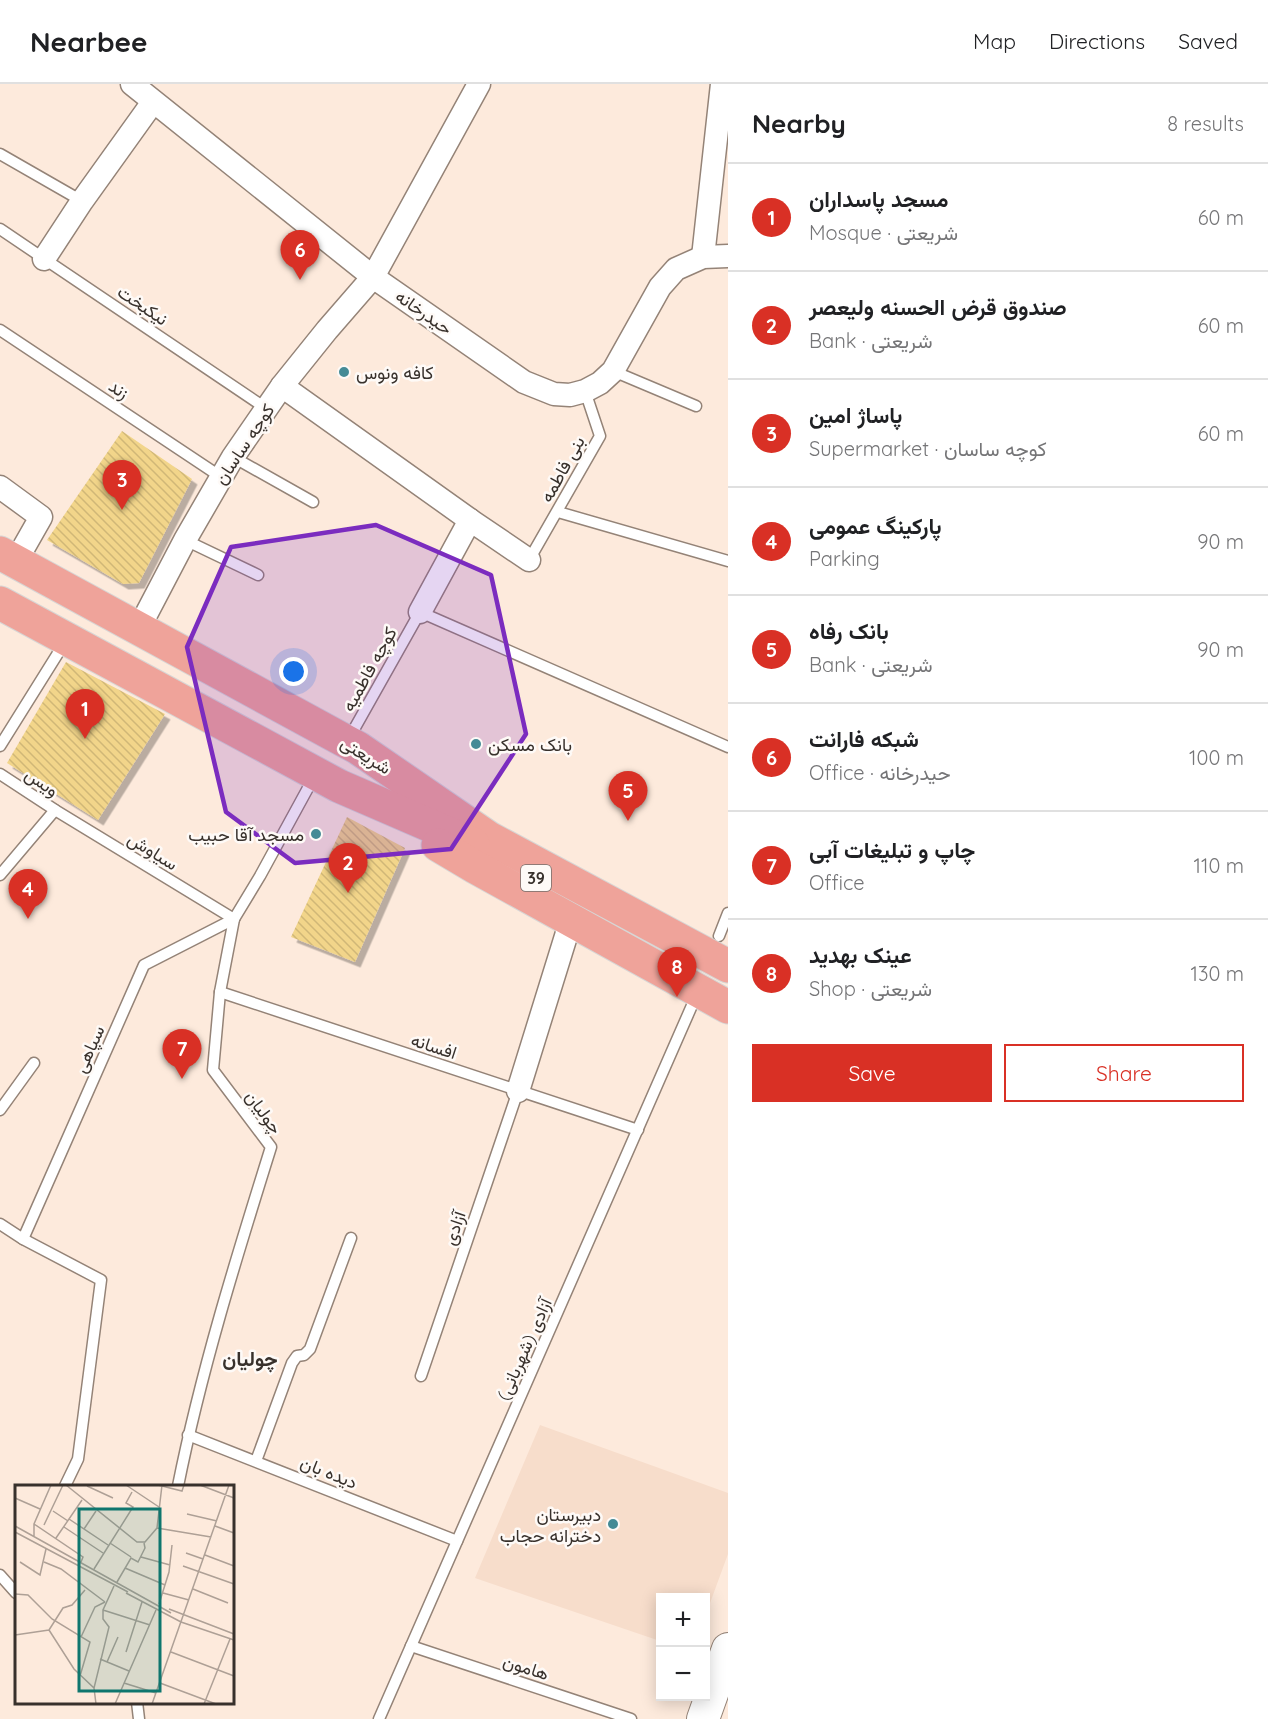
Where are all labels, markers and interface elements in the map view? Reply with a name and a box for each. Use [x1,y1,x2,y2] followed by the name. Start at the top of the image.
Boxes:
[30,24,148,59] text: Nearbee
[973,28,1016,54] text: Map
[1049,28,1145,54] text: Directions
[1178,28,1238,54] text: Saved
[752,107,846,140] text: Nearby
[1167,111,1244,136] text: 8 results
[809,185,948,213] text: مسجد پاسداران
[768,205,775,230] text: 1
[1198,205,1244,230] text: 60 m
[809,220,958,245] text: Mosque · شریعتی
[280,230,320,280] pin: 6
[113,280,173,330] street label: نیکبخت
[391,284,457,340] street label: حیدرخانه
[809,293,1067,321] text: صندوق قرض الحسنه ولیعصر
[766,313,777,338] text: 2
[1198,313,1244,338] text: 60 m
[809,328,933,353] text: Bank · شریعتی
[356,361,434,384] place label: کافه ونوس
[337,365,351,379] marker: کافه ونوس
[104,374,134,404] street label: زند
[209,399,280,489] street label: کوچه ساسان
[809,401,902,429] text: پاساژ امین
[766,421,777,446] text: 3
[1198,421,1244,446] text: 60 m
[534,432,590,506] street label: بنی فاطمه
[809,436,1047,461] text: Supermarket · کوچه ساسان
[102,460,142,510] pin: 3
[809,512,942,540] text: پارکینگ عمومی
[766,529,777,554] text: 4
[1197,529,1244,554] text: 90 m
[809,546,880,571] text: Parking
[809,617,889,645] text: بانک رفاه
[336,623,403,716] street label: کوچه فاطمیه
[766,637,777,662] text: 5
[1197,637,1244,662] text: 90 m
[809,652,933,677] text: Bank · شریعتی
[279,657,308,686] your location
[66,690,104,739] pin: 1
[809,725,919,753] text: شبکه فارانت
[337,731,395,779] street label: شریعتی
[488,733,572,756] place label: بانک مسکن
[469,737,483,751] marker: بانک مسکن
[766,745,777,770] text: 6
[1189,745,1244,770] text: 100 m
[809,760,951,785] text: Office · حیدرخانه
[21,762,63,802] street label: ویس
[608,772,648,821] pin: 5
[188,823,304,846] place label: مسجد آقا حبیب
[124,827,182,875] street label: سیاوش
[309,827,323,841] marker: مسجد آقا حبیب
[809,836,975,864] text: چاپ و تبلیغات آبی
[328,844,368,893] pin: 2
[766,853,777,878] text: 7
[1194,853,1244,878] text: 110 m
[521,865,551,891] road number: 39
[9,870,48,919] pin: 4
[809,870,865,895] text: Office
[809,941,912,969] text: عینک بهدید
[658,948,696,997] pin: 8
[766,961,777,986] text: 8
[1191,961,1244,986] text: 130 m
[809,976,932,1001] text: Shop · شریعتی
[68,1022,111,1077] street label: سپاهی
[408,1028,460,1064] street label: افسانه
[162,1030,201,1079] pin: 7
[752,1044,992,1102] button: Save
[1004,1044,1244,1102] button: Share
[240,1086,288,1139] street label: چولیان
[437,1206,471,1248] street label: آزادی
[491,1293,558,1404] street label: آزادی (شهربانی)
[222,1346,278,1373] district label: چولیان
[297,1450,361,1494] street label: دیده بان
[15,1485,234,1704] inset map
[500,1503,601,1547] place label: دبیرستان دخترانه حجاب
[606,1517,620,1531] marker: دبیرستان دخترانه حجاب
[656,1593,710,1701] map controls
[656,1593,710,1647] button: +
[656,1647,710,1701] button: −
[500,1649,552,1685] street label: هامون

